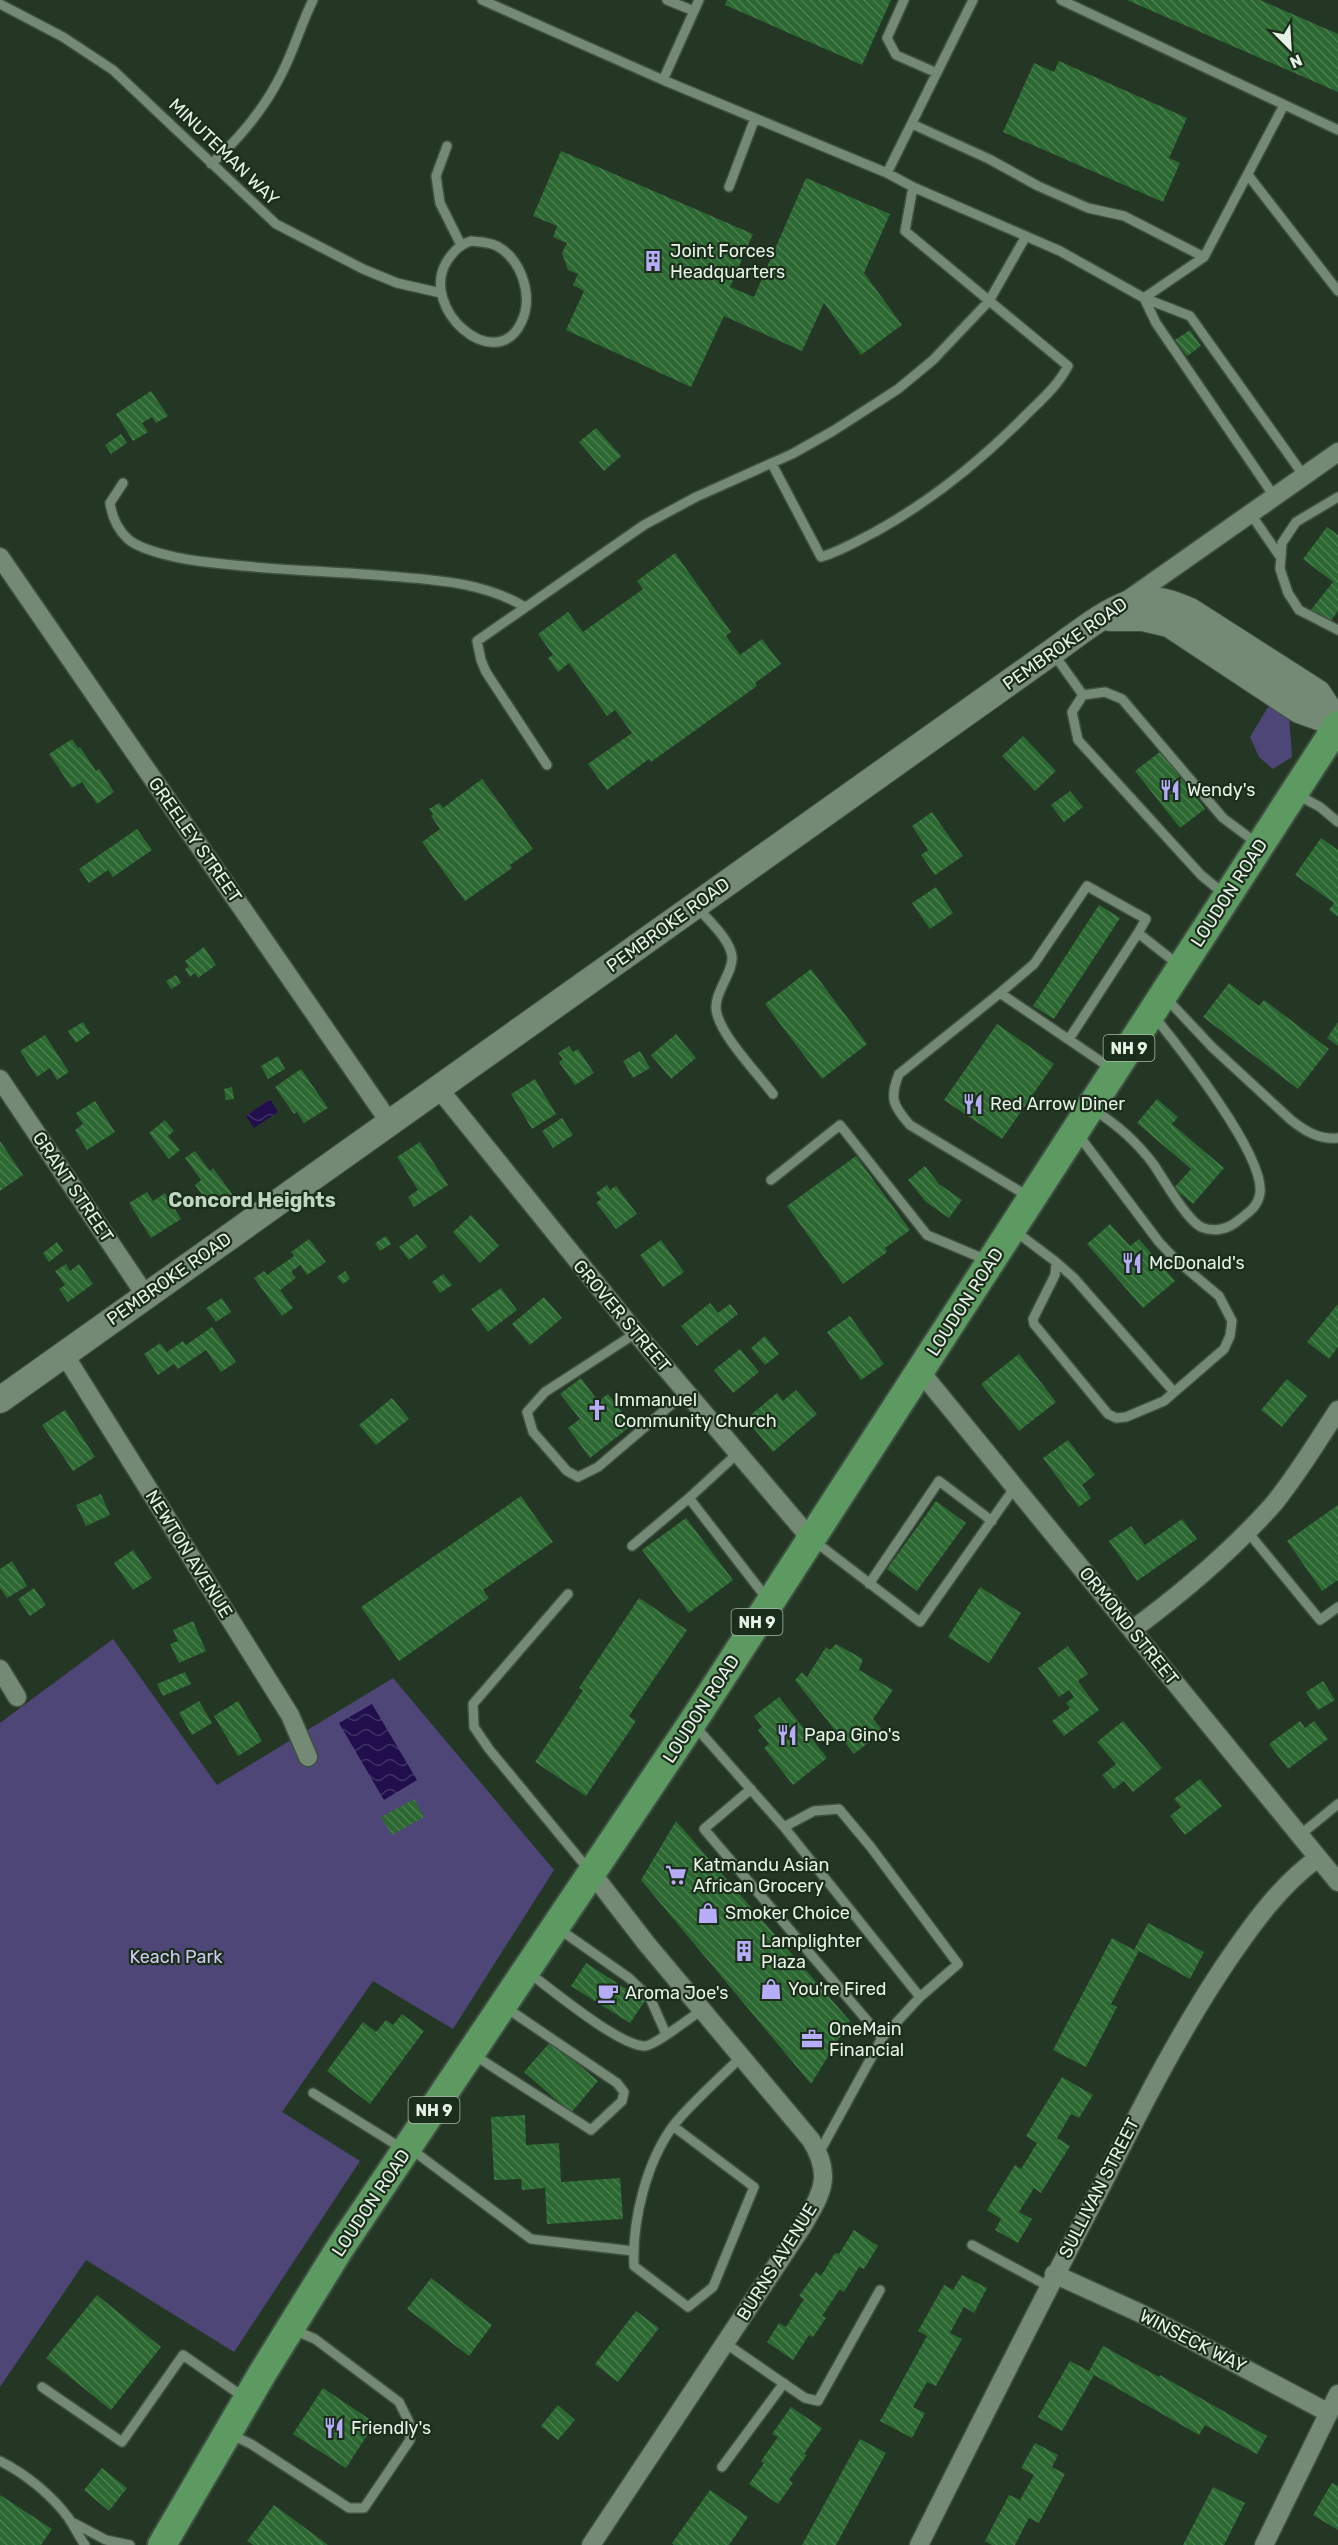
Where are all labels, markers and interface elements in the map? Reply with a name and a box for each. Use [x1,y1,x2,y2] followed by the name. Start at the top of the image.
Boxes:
[1260,18,1320,78] north arrow
[1287,50,1305,72] text: N
[164,94,284,211] street label: MINUTEMAN WAY
[670,240,785,283] place label: Joint Forces Headquarters
[641,249,665,273] building icon: Joint Forces Headquarters
[998,593,1132,695] street label: PEMBROKE ROAD
[144,773,246,907] street label: GREELEY STREET
[1158,778,1182,802] restaurant icon: Wendy's
[1187,779,1255,801] place label: Wendy's
[1186,835,1272,951] street label: LOUDON ROAD
[602,873,734,977] street label: PEMBROKE ROAD
[1104,1035,1154,1061] road number: NH 9
[961,1092,985,1116] restaurant icon: Red Arrow Diner
[990,1093,1125,1115] place label: Red Arrow Diner
[28,1128,118,1246] street label: GRANT STREET
[168,1188,336,1212] district label: Concord Heights
[102,1228,236,1330] street label: PEMBROKE ROAD
[922,1244,1008,1360] street label: LOUDON ROAD
[1120,1251,1144,1275] restaurant icon: McDonald's
[1149,1252,1245,1274] place label: McDonald's
[568,1255,676,1377] street label: GROVER STREET
[614,1389,777,1432] place label: Immanuel Community Church
[585,1398,609,1422] church icon: Immanuel Community Church
[141,1486,237,1622] street label: NEWTON AVENUE
[1075,1563,1183,1689] street label: ORMOND STREET
[732,1609,783,1635] road number: NH 9
[658,1651,744,1767] street label: LOUDON ROAD
[775,1723,799,1747] restaurant icon: Papa Gino's
[804,1724,900,1746] place label: Papa Gino's
[693,1854,829,1897] place label: Katmandu Asian African Grocery
[664,1863,688,1887] supermarket icon: Katmandu Asian African Grocery
[696,1901,720,1925] shop icon: Smoker Choice
[725,1902,850,1924] place label: Smoker Choice
[761,1930,862,1973] place label: Lamplighter Plaza
[732,1939,756,1963] building icon: Lamplighter Plaza
[129,1946,223,1968] park label: Keach Park
[759,1977,783,2001] shop icon: You're Fired
[788,1978,886,2000] place label: You're Fired
[596,1981,620,2005] cafe icon: Aroma Joe's
[625,1982,728,2004] place label: Aroma Joe's
[829,2018,904,2061] place label: OneMain Financial
[800,2027,824,2051] office icon: OneMain Financial
[408,2097,460,2123] road number: NH 9
[1054,2114,1144,2262] street label: SULLIVAN STREET
[327,2145,415,2261] street label: LOUDON ROAD
[732,2199,822,2325] street label: BURNS AVENUE
[1136,2305,1250,2378] street label: WINSECK WAY
[322,2416,346,2440] restaurant icon: Friendly's
[351,2417,431,2439] place label: Friendly's

